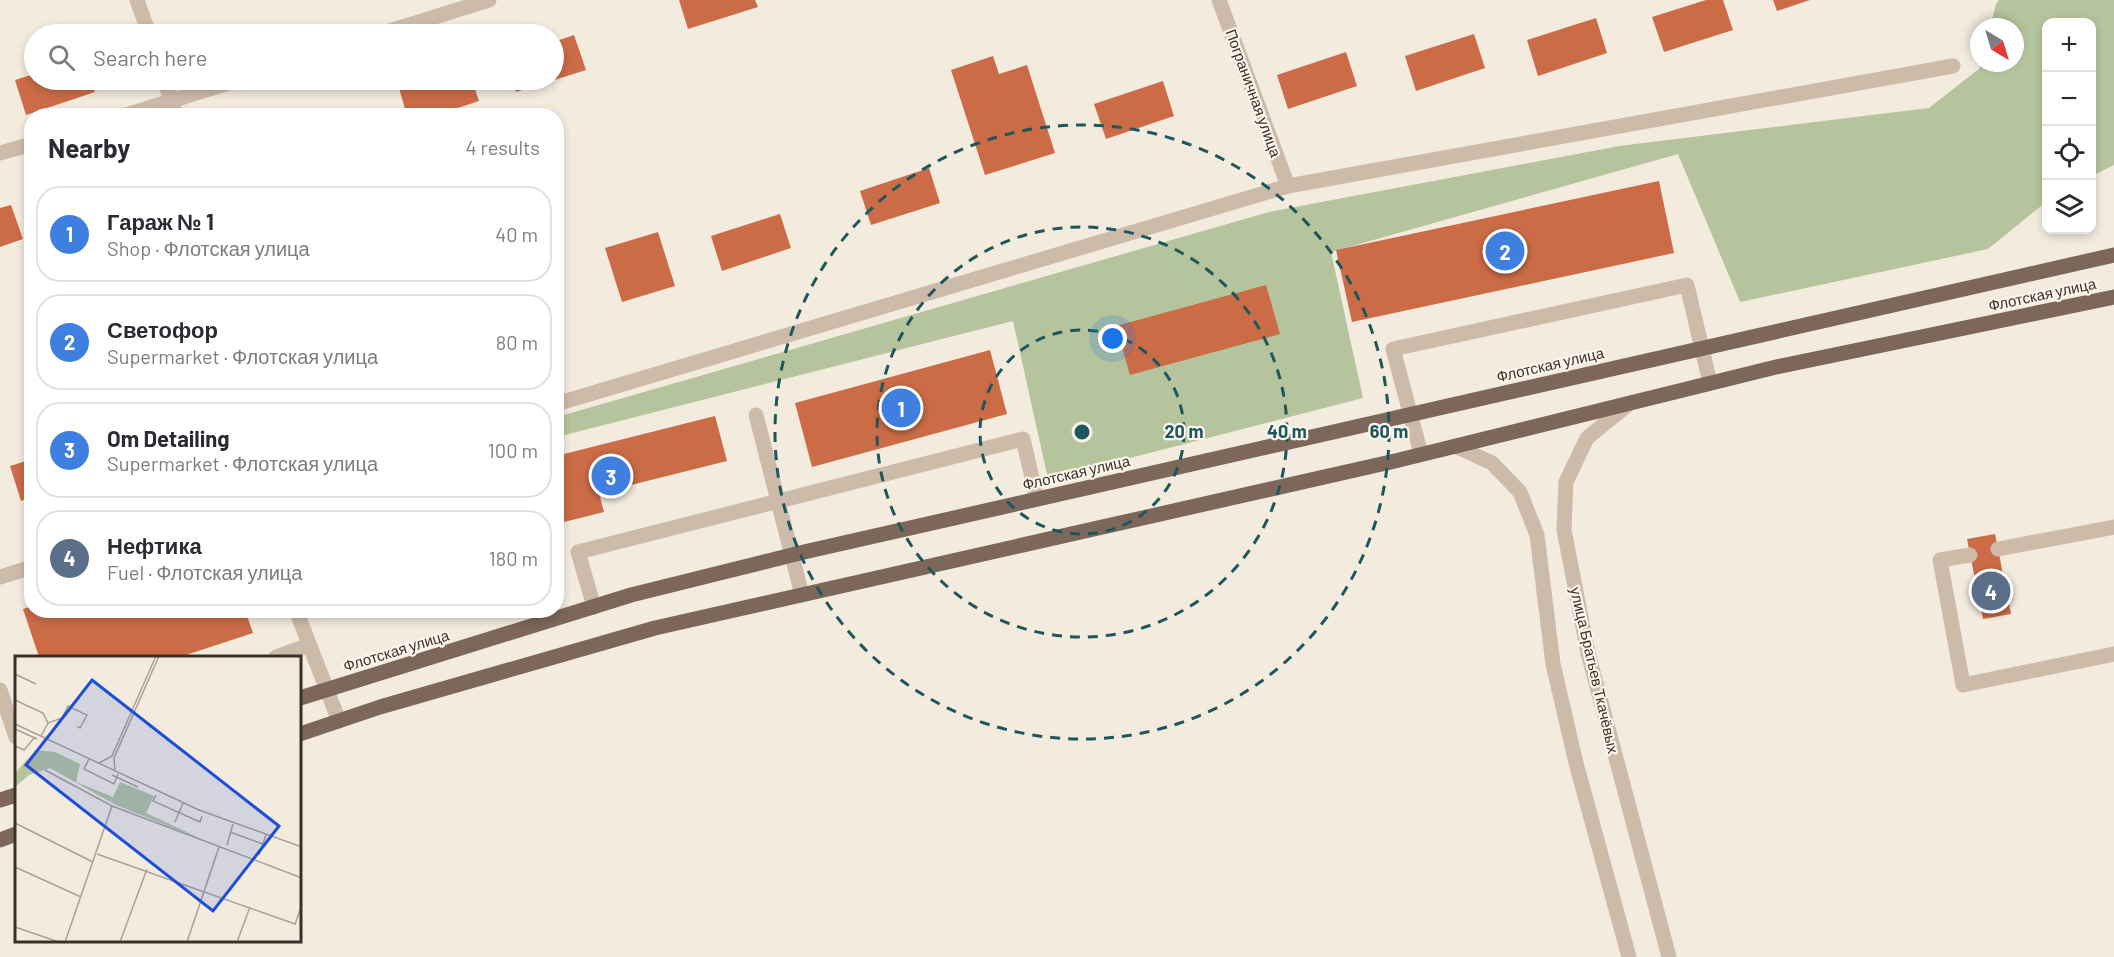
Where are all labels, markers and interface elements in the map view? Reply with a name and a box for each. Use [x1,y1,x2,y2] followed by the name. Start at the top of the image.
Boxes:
[1970,18,2024,72] north arrow
[2042,18,2096,234] map controls
[2042,18,2096,72] button: +
[24,24,564,90] search box
[1222,27,1286,160] street label: Пограничная улица
[45,41,78,74] icon: search
[93,44,207,70] text: Search here
[2042,72,2096,126] button: −
[2042,126,2096,180] button: locate
[48,132,130,163] text: Nearby
[465,135,540,159] text: 4 results
[2042,180,2096,234] button: layers
[107,208,214,234] text: Гараж № 1
[66,222,73,246] text: 1
[495,222,538,246] text: 40 m
[1486,228,1524,274] pin: 2
[107,236,310,260] text: Shop · Флотская улица
[1987,274,2098,314] street label: Флотская улица
[107,316,218,342] text: Светофор
[1098,324,1127,353] your location
[64,330,75,354] text: 2
[496,330,538,354] text: 80 m
[1495,343,1606,385] street label: Флотская улица
[107,344,378,368] text: Supermarket · Флотская улица
[882,386,920,430] pin: 1
[1165,420,1203,442] text: 20 m
[1267,420,1307,442] text: 40 m
[1370,420,1408,442] text: 60 m
[1072,422,1092,442] centre of rings
[107,425,230,451] text: Om Detailing
[64,438,75,462] text: 3
[488,438,538,462] text: 100 m
[107,451,378,475] text: Supermarket · Флотская улица
[1021,451,1132,493] street label: Флотская улица
[592,454,630,498] pin: 3
[107,532,202,558] text: Нефтика
[63,546,76,570] text: 4
[489,546,538,570] text: 180 m
[107,560,302,584] text: Fuel · Флотская улица
[1972,568,2010,614] pin: 4
[1567,585,1623,755] street label: улица Братьев Ткачёвых
[341,625,452,675] street label: Флотская улица
[15,656,302,942] inset map

